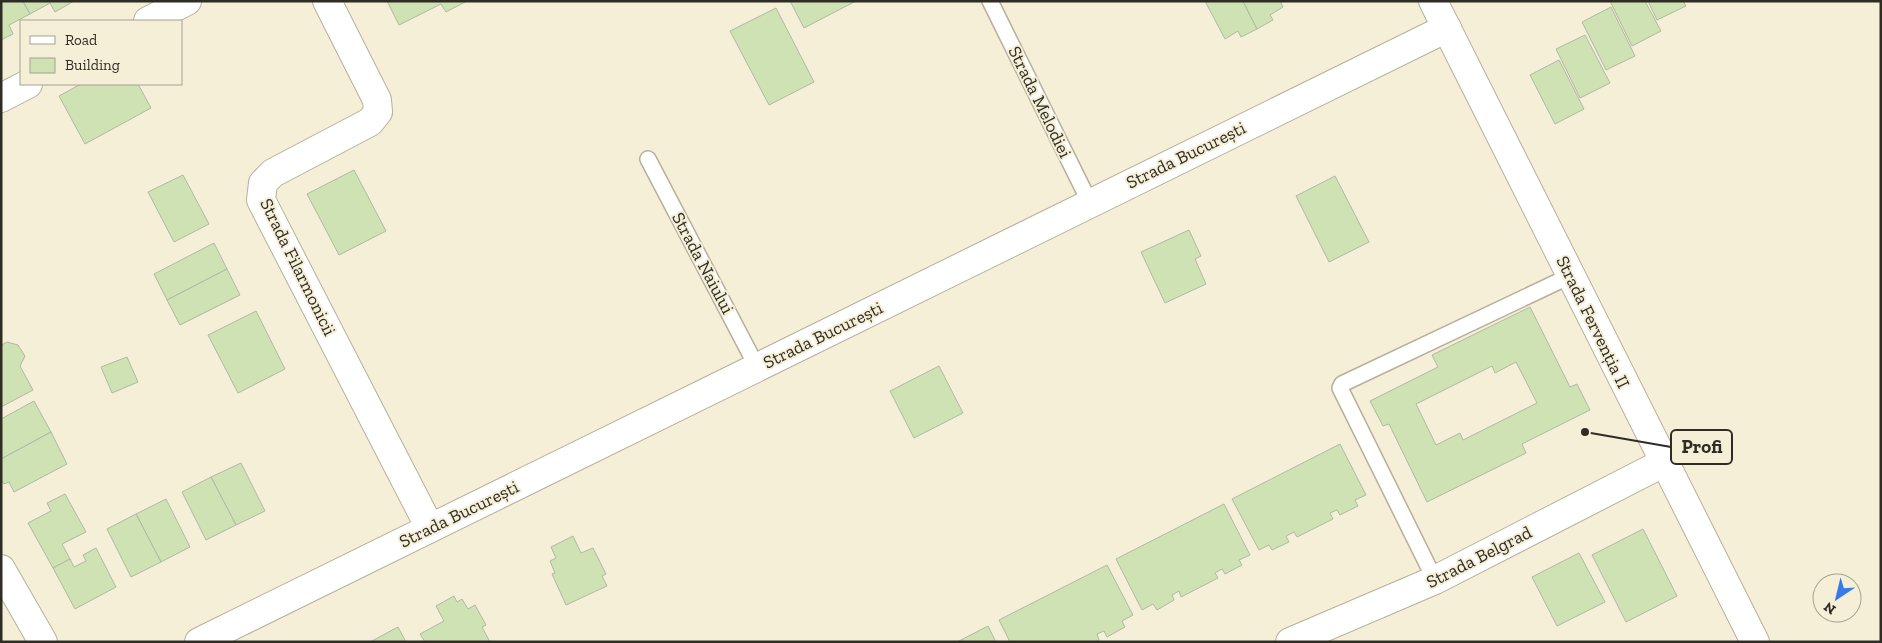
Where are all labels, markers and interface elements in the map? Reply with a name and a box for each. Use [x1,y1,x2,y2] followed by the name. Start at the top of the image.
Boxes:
[20,20,182,85] legend
[65,31,98,49] text: Road
[1003,43,1077,161] street label: Strada Melodiei
[65,56,120,74] text: Building
[1123,117,1249,193] street label: Strada București
[255,195,341,339] street label: Strada Filarmonicii
[667,208,739,318] street label: Strada Naiului
[1551,252,1635,392] street label: Strada Fervenția II
[760,297,886,373] street label: Strada București
[1671,430,1732,464] callout: Profi
[1681,435,1723,458] text: Profi
[396,476,522,552] street label: Strada București
[1423,521,1535,593] street label: Strada Belgrad
[1812,573,1862,623] north arrow
[1820,598,1839,618] text: N

